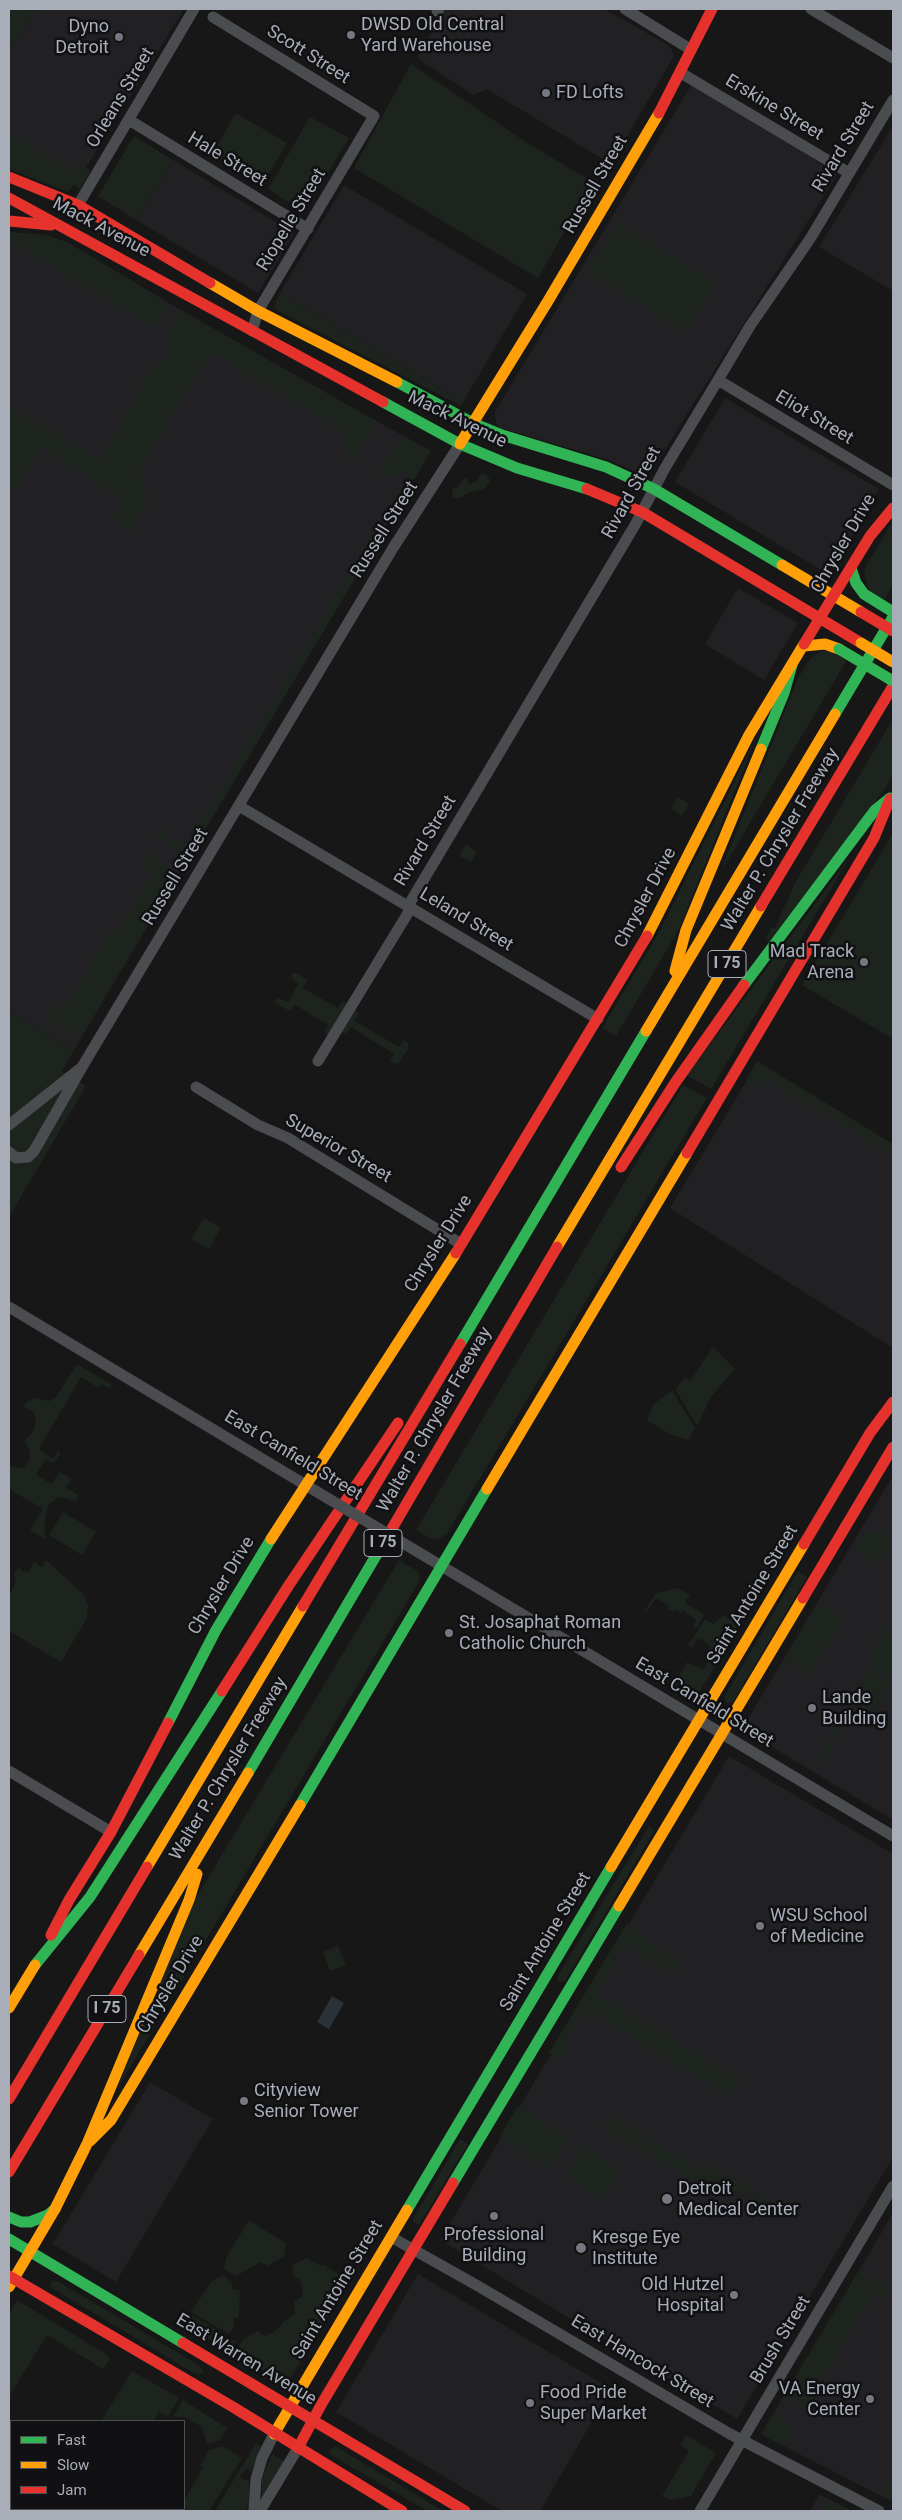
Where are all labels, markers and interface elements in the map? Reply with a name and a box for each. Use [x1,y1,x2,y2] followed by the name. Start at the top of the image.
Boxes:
[361,14,504,56] place label: DWSD Old Central Yard Warehouse
[55,16,109,58] place label: Dyno Detroit
[262,21,354,89] street label: Scott Street
[345,29,357,41] marker: DWSD Old Central Yard Warehouse
[113,31,125,43] marker: Dyno Detroit
[83,44,159,152] street label: Orleans Street
[721,70,827,146] street label: Erskine Street
[556,82,624,104] place label: FD Lofts
[540,87,552,99] marker: FD Lofts
[809,98,879,196] street label: Rivard Street
[184,128,270,192] street label: Hale Street
[559,132,633,238] street label: Russell Street
[253,165,331,275] street label: Riopelle Street
[49,193,153,263] street label: Mack Avenue
[771,386,857,450] street label: Eliot Street
[404,387,510,453] street label: Mack Avenue
[598,443,666,543] street label: Rivard Street
[347,478,423,582] street label: Russell Street
[807,491,881,597] street label: Chrysler Drive
[718,744,844,936] street label: Walter P. Chrysler Freeway
[391,792,461,890] street label: Rivard Street
[138,824,214,930] street label: Russell Street
[610,844,682,952] street label: Chrysler Drive
[415,884,517,956] street label: Leland Street
[770,941,854,984] place label: Mad Track Arena
[708,951,746,978] road number: I 75
[858,956,870,968] marker: Mad Track Arena
[281,1110,395,1188] street label: Superior Street
[401,1191,477,1297] street label: Chrysler Drive
[373,1324,497,1516] street label: Walter P. Chrysler Freeway
[220,1406,366,1506] street label: East Canfield Street
[703,1521,803,1669] street label: Saint Antoine Street
[364,1530,402,1556] road number: I 75
[184,1533,260,1639] street label: Chrysler Drive
[459,1612,621,1655] place label: St. Josaphat Roman Catholic Church
[443,1627,455,1639] marker: St. Josaphat Roman Catholic Church
[631,1653,777,1753] street label: East Canfield Street
[166,1673,292,1865] street label: Walter P. Chrysler Freeway
[822,1687,886,1730] place label: Lande Building
[806,1702,818,1714] marker: Lande Building
[496,1868,596,2016] street label: Saint Antoine Street
[770,1905,868,1948] place label: WSU School of Medicine
[754,1920,766,1932] marker: WSU School of Medicine
[133,1932,209,2038] street label: Chrysler Drive
[88,1996,126,2022] road number: I 75
[254,2080,359,2122] place label: Cityview Senior Tower
[238,2095,250,2107] marker: Cityview Senior Tower
[678,2178,799,2220] place label: Detroit Medical Center
[660,2192,674,2206] marker: Detroit Medical Center
[488,2210,500,2222] marker: Professional Building
[288,2216,388,2364] street label: Saint Antoine Street
[444,2224,544,2266] place label: Professional Building
[592,2227,680,2270] place label: Kresge Eye Institute
[574,2241,588,2255] marker: Kresge Eye Institute
[641,2274,724,2316] place label: Old Hutzel Hospital
[728,2289,740,2301] marker: Old Hutzel Hospital
[746,2292,816,2388] street label: Brush Street
[172,2310,320,2410] street label: East Warren Avenue
[567,2311,717,2413] street label: East Hancock Street
[779,2378,860,2420] place label: VA Energy Center
[540,2382,647,2424] place label: Food Pride Super Market
[864,2393,876,2405] marker: VA Energy Center
[524,2397,536,2409] marker: Food Pride Super Market
[10,2420,185,2510] legend
[57,2431,86,2449] text: Fast
[57,2456,89,2474] text: Slow
[57,2481,87,2499] text: Jam

